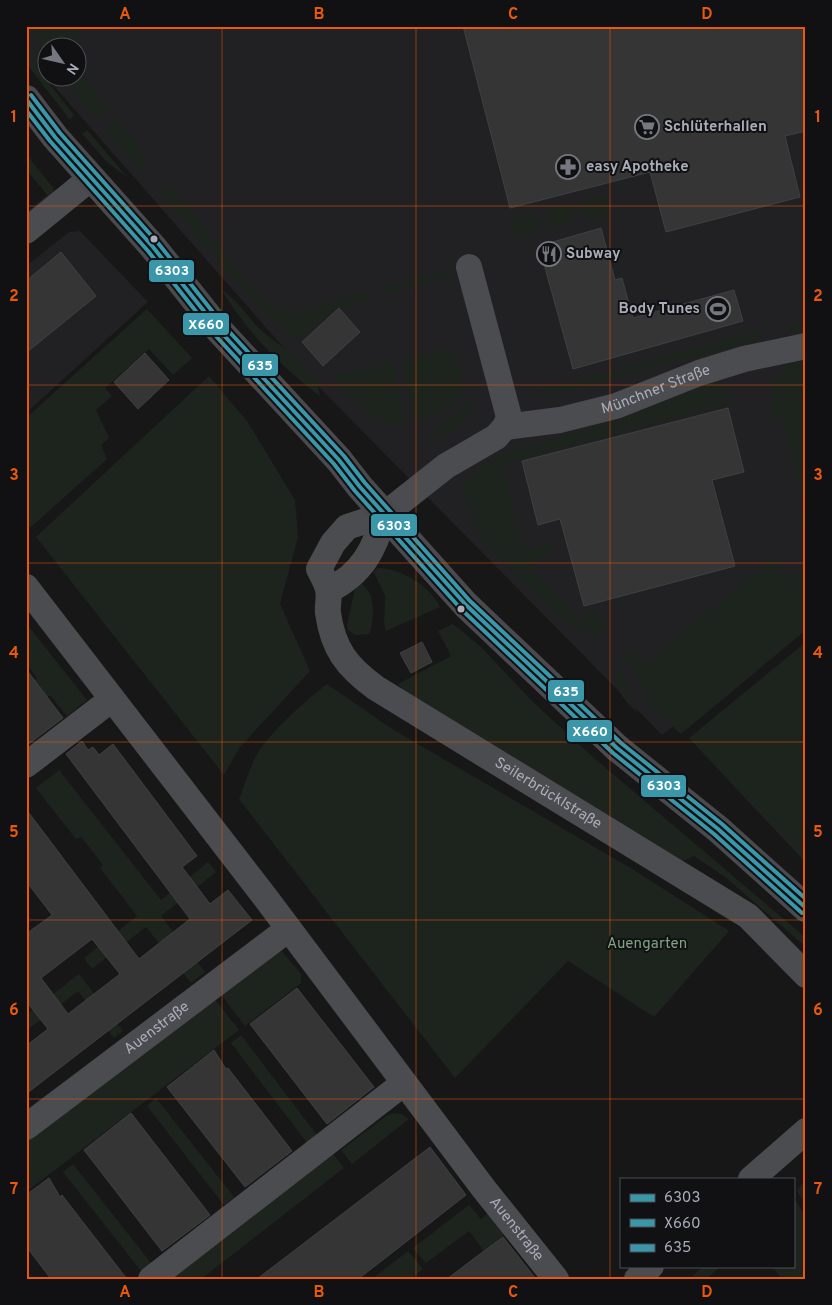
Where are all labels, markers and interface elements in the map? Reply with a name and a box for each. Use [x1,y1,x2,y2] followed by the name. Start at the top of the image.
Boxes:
[119,5,131,25] text: A
[313,5,325,25] text: B
[508,5,518,25] text: C
[701,5,713,25] text: D
[38,38,88,88] north arrow
[62,60,81,77] text: N
[11,108,17,128] text: 1
[815,108,821,128] text: 1
[634,114,660,140] supermarket icon: Schlüterhallen
[664,118,767,137] place label: Schlüterhallen
[555,154,581,180] pharmacy icon: easy Apotheke
[586,158,689,177] place label: easy Apotheke
[149,234,159,244] unlabelled marker
[536,241,562,267] restaurant icon: Subway
[566,245,621,264] place label: Subway
[148,259,195,283] line badge: 6303
[155,263,189,280] text: 6303
[9,287,19,307] text: 2
[813,287,823,307] text: 2
[705,296,731,322] sports icon: Body Tunes
[619,300,700,319] place label: Body Tunes
[182,312,230,336] line badge: X660
[188,317,224,334] text: X660
[241,353,279,377] line badge: 635
[247,358,273,375] text: 635
[599,361,712,419] street label: Münchner Straße
[9,466,19,486] text: 3
[813,466,823,486] text: 3
[370,513,418,537] line badge: 6303
[377,518,411,535] text: 6303
[456,604,466,614] unlabelled marker
[9,644,19,664] text: 4
[813,644,823,664] text: 4
[547,679,585,703] line badge: 635
[553,684,579,701] text: 635
[566,719,613,743] line badge: X660
[572,724,608,741] text: X660
[491,753,605,834] street label: Seilerbrücklstraße
[640,774,687,798] line badge: 6303
[647,778,681,795] text: 6303
[9,823,19,843] text: 5
[813,823,823,843] text: 5
[607,935,687,954] park label: Auengarten
[120,997,193,1059] street label: Auenstraße
[9,1001,19,1021] text: 6
[813,1001,823,1021] text: 6
[620,1178,794,1268] legend
[10,1180,18,1200] text: 7
[814,1180,822,1200] text: 7
[664,1189,701,1208] text: 6303
[485,1193,548,1265] street label: Auenstraße
[664,1215,701,1234] text: X660
[664,1239,691,1258] text: 635
[119,1283,131,1303] text: A
[313,1283,325,1303] text: B
[508,1283,518,1303] text: C
[701,1283,713,1303] text: D

